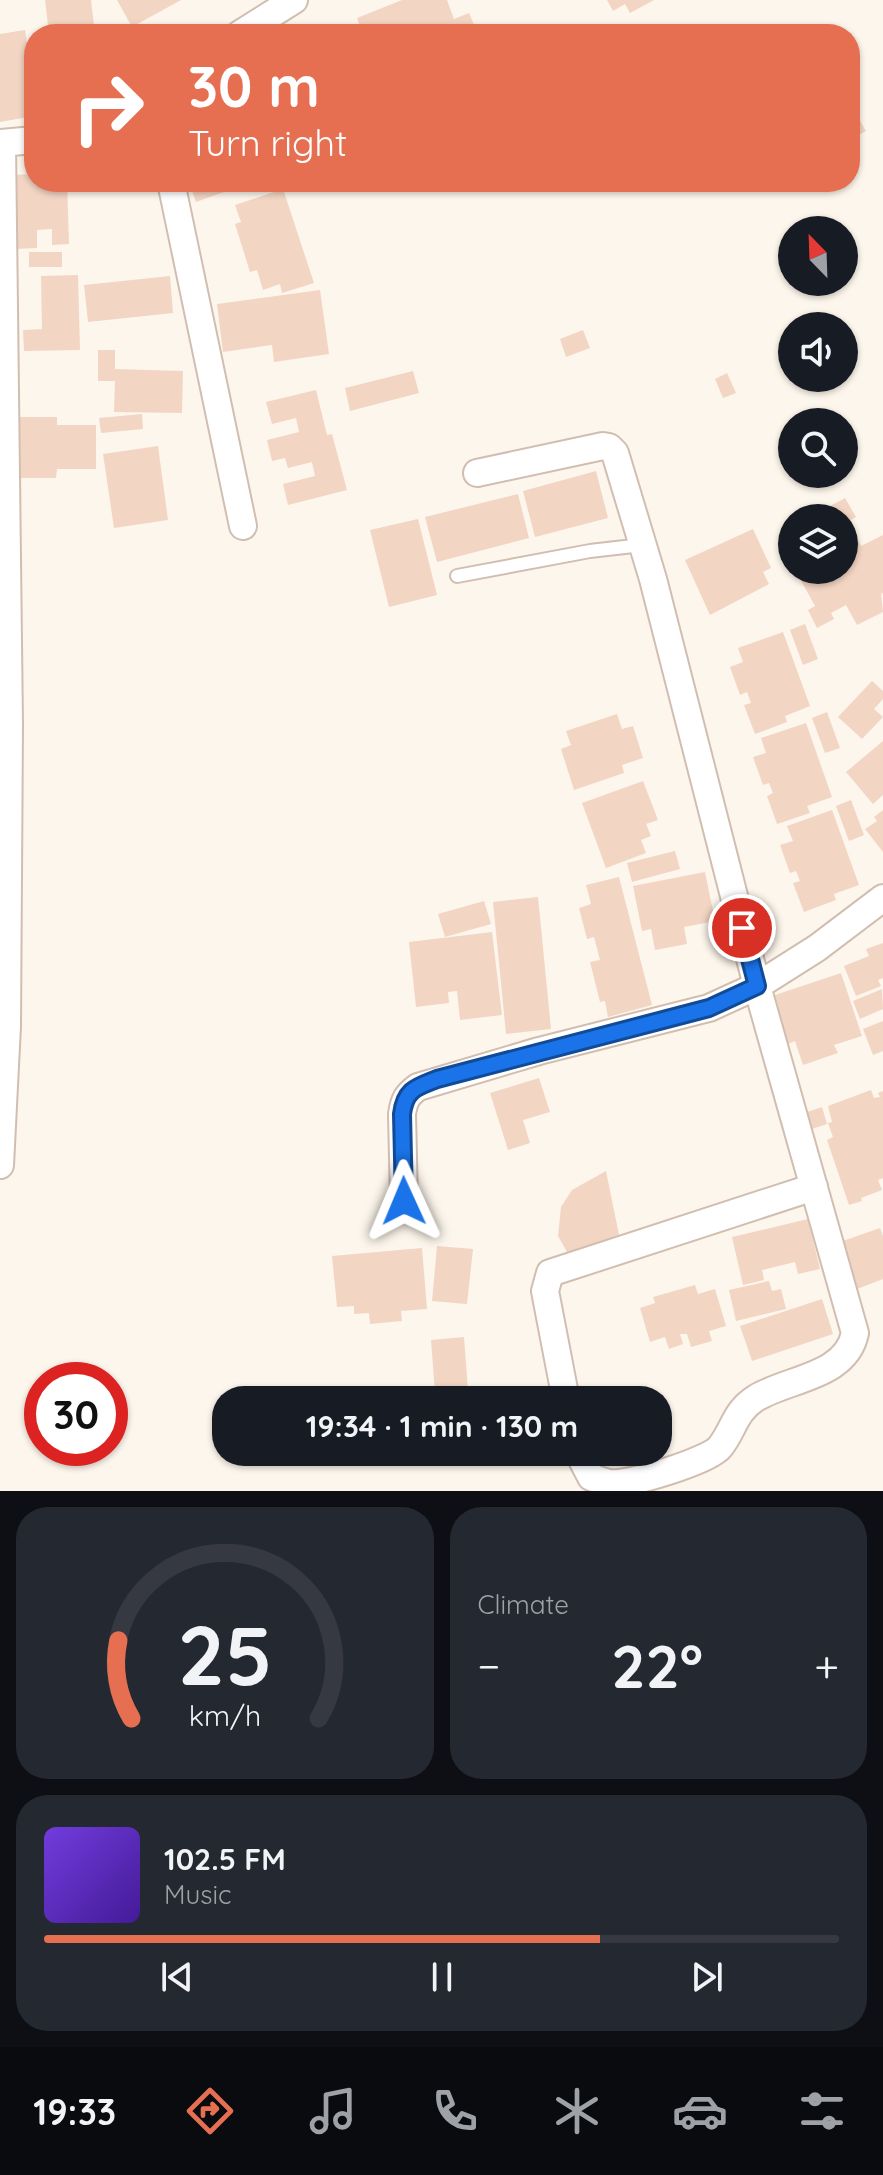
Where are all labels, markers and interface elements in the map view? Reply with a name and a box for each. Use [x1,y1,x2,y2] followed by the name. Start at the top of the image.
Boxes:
[188,51,320,121] text: 30 m
[56,56,160,160] icon: right
[188,120,347,165] text: Turn right
[778,216,858,296] north arrow
[778,216,858,584] map controls
[778,312,858,392] button: sound
[778,408,858,488] button: search
[778,504,858,584] button: layers
[708,894,776,962] pin
[720,906,764,950] icon: arrive
[362,1159,446,1243] position arrow
[24,1362,128,1466] speed limit sign: 30
[306,1407,578,1445] text: 19:34 · 1 min · 130 m
[478,1588,569,1621] text: Climate
[177,1602,272,1706] text: 25
[611,1628,703,1703] text: 22°
[478,1638,500,1693] text: −
[814,1638,839,1693] text: +
[188,1697,261,1733] text: km/h
[164,1840,286,1878] text: 102.5 FM
[164,1878,232,1911] text: Music
[155,1955,199,1999] icon: previous
[420,1955,464,1999] icon: pause
[685,1955,729,1999] icon: next
[182,2083,238,2139] icon: directions
[305,2083,361,2139] icon: music
[427,2083,483,2139] icon: phone
[549,2083,605,2139] icon: climate
[672,2083,728,2139] icon: car
[794,2083,850,2139] icon: filters
[33,2089,116,2134] text: 19:33

